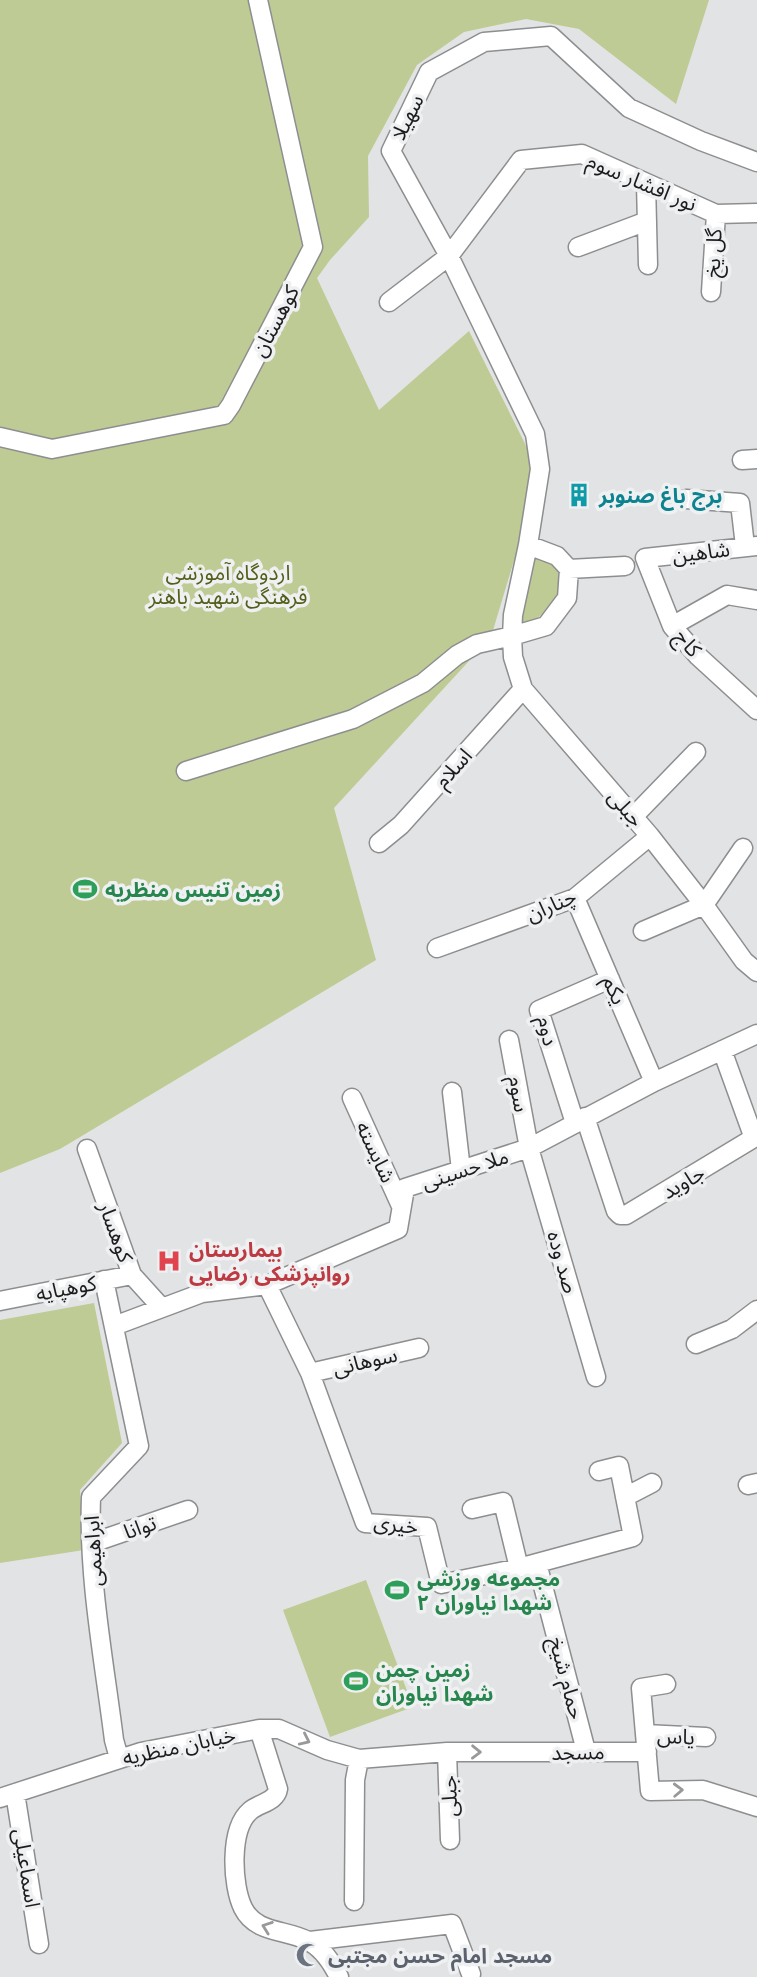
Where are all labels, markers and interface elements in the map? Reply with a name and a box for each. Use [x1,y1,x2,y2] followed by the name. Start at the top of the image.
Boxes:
[385,90,429,144] street label: سهیلا
[582,148,701,220] street label: نور افشار سوم
[699,227,730,278] street label: گل یخ
[246,281,304,361] street label: کوهستان
[565,481,593,509] building icon: برج باغ صنوبر
[598,483,722,511] place label: برج باغ صنوبر
[671,536,731,568] street label: شاهین
[148,560,307,609] park label: اردوگاه آموزشی فرهنگی شهید باهنر
[667,624,707,664] street label: کاج
[429,743,480,795] street label: اسلام
[603,784,649,832] street label: جبلی
[71,875,99,903] sports icon: زمین تنیس منظریه
[105,877,281,902] place label: زمین تنیس منظریه
[522,883,580,928] street label: چناران
[595,972,632,1009] street label: یکم
[529,1014,563,1049] street label: دوم
[500,1074,534,1115] street label: سوم
[351,1117,401,1187] street label: شایسته
[418,1143,512,1195] street label: ملا حسینی
[657,1160,709,1204] street label: جاوید
[93,1198,139,1266] street label: کوهسار
[542,1228,584,1296] street label: صد وده
[189,1237,351,1287] place label: بیمارستان روانپزشکی رضایی
[155,1247,183,1275] hospital icon: بیمارستان روانپزشکی رضایی
[34,1270,99,1307] street label: کوهپایه
[330,1341,400,1381] street label: سوهانی
[372,1509,420,1539] street label: خیری
[120,1510,160,1544] street label: توانا
[79,1515,107,1587] street label: ابراهیمی
[417,1566,560,1615] place label: مجموعه ورزشی شهدا نیاوران ۲
[383,1576,411,1604] sports icon: مجموعه ورزشی شهدا نیاوران ۲
[540,1634,590,1723] street label: حمام شیخ
[376,1657,493,1706] place label: زمین چمن شهدا نیاوران
[342,1667,370,1695] sports icon: زمین چمن شهدا نیاوران
[120,1722,238,1770] street label: خیابان منظریه
[656,1723,696,1749] street label: یاس
[298,1732,310,1746] one-way arrow
[551,1739,605,1765] street label: مسجد
[471,1744,482,1760] one-way arrow
[436,1775,462,1817] street label: جبلی
[673,1783,684,1798] one-way arrow
[8,1827,46,1909] street label: اسماعیلی
[261,1921,273,1935] one-way arrow
[294,1941,322,1969] mosque icon: مسجد امام حسن مجتبی
[328,1943,552,1972] place label: مسجد امام حسن مجتبی

